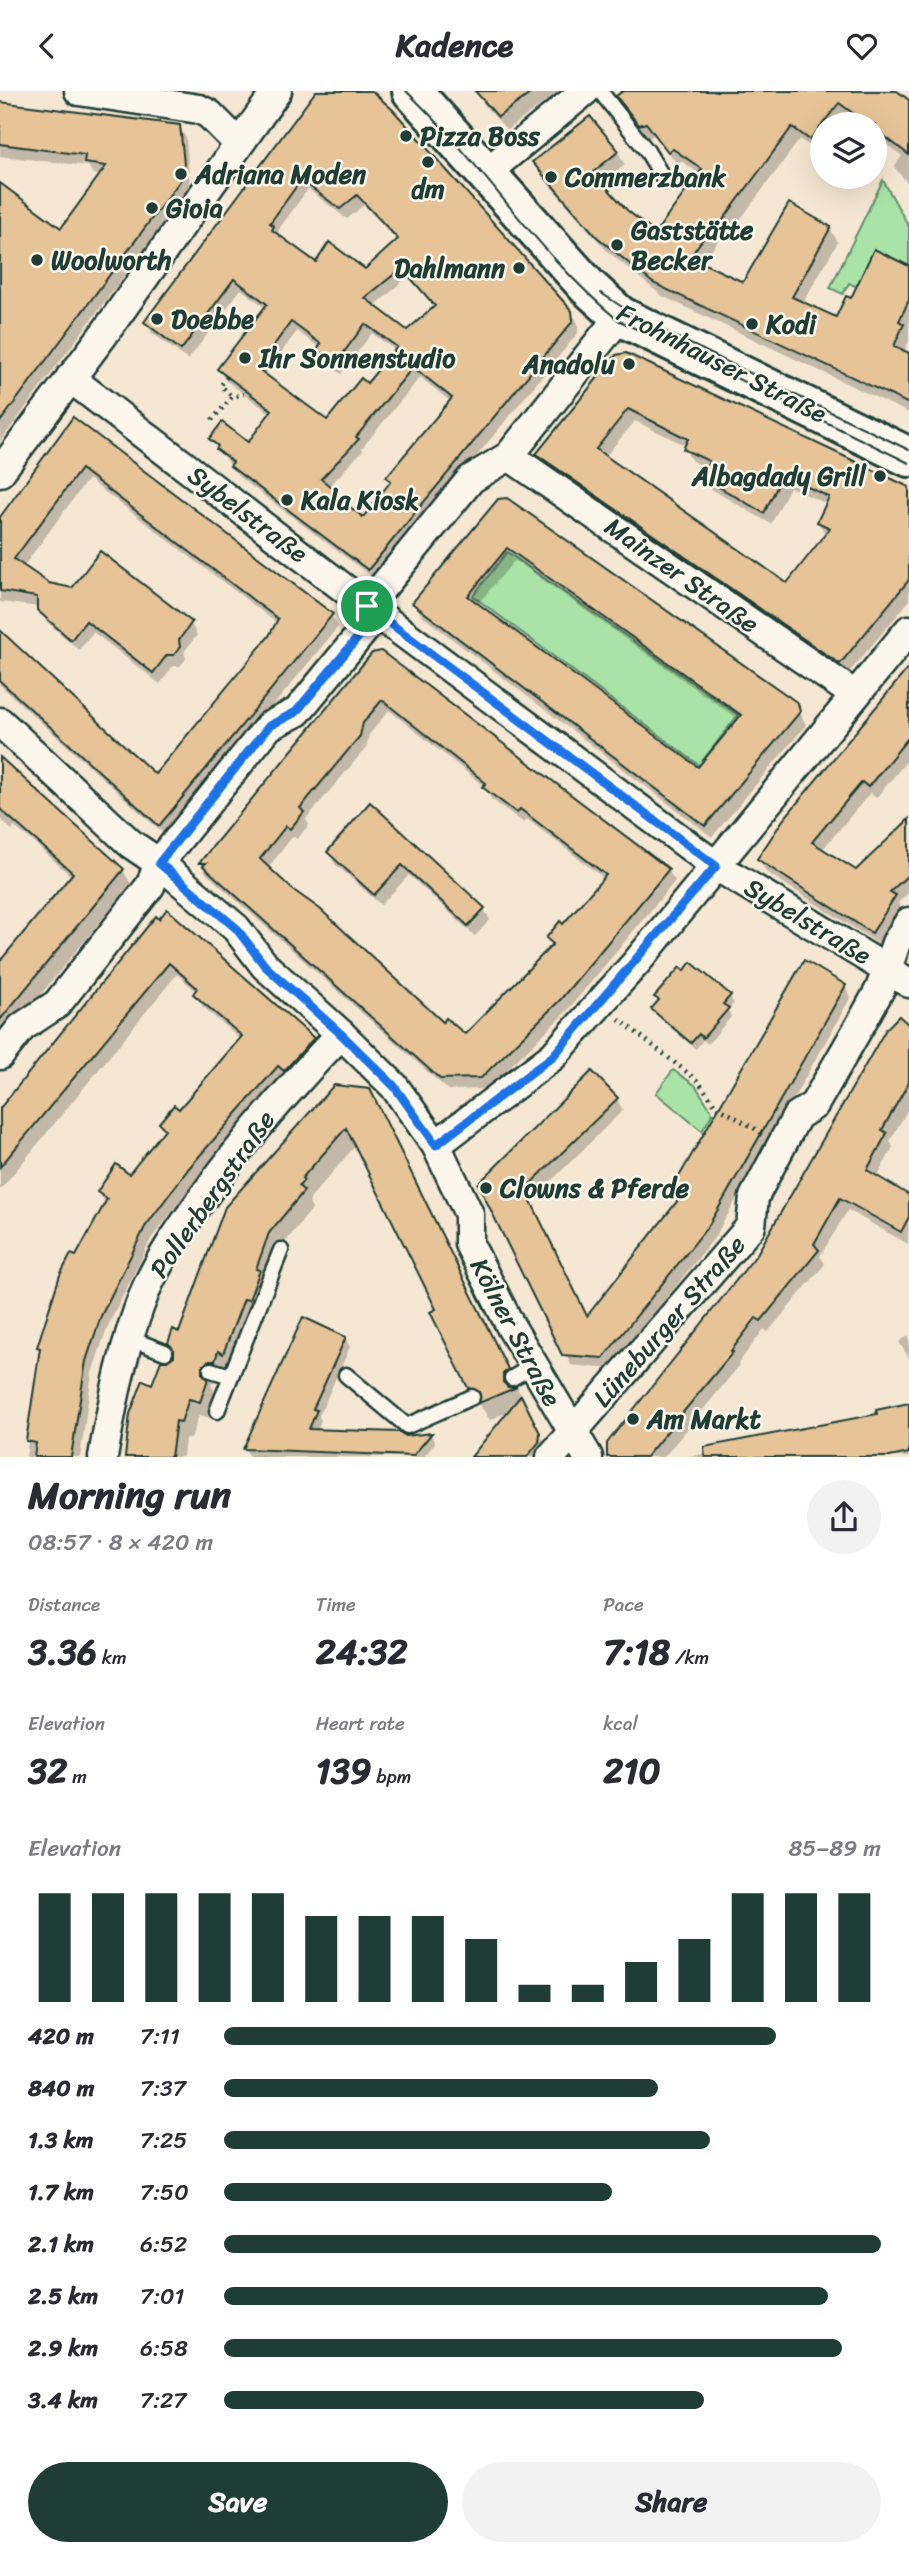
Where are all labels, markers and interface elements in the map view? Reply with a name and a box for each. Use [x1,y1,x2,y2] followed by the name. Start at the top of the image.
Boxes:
[396,17,513,74] text: Kadence
[28,27,66,65] icon: back
[843,27,881,65] icon: heart
[810,112,887,189] map controls
[810,112,887,189] button: layers
[420,113,541,159] place label: Pizza Boss
[398,128,414,144] marker: Pizza Boss
[194,151,366,197] place label: Adriana Moden
[420,154,436,170] marker: dm
[564,154,727,200] place label: Commerzbank
[173,166,189,182] marker: Adriana Moden
[411,166,445,212] place label: dm
[543,169,559,185] marker: Commerzbank
[166,185,223,231] place label: Gioia
[144,200,160,216] marker: Gioia
[631,207,754,283] place label: Gaststätte Becker
[51,237,172,283] place label: Woolworth
[609,237,625,253] marker: Gaststätte Becker
[394,245,505,291] place label: Dahlmann
[29,252,45,268] marker: Woolworth
[511,260,527,276] marker: Dahlmann
[609,290,836,436] street label: Frohnhauser Straße
[171,296,254,342] place label: Doebbe
[765,301,818,347] place label: Kodi
[149,311,165,327] marker: Doebbe
[744,316,760,332] marker: Kodi
[257,335,456,381] place label: Ihr Sonnenstudio
[522,341,616,387] place label: Anadolu
[237,350,253,366] marker: Ihr Sonnenstudio
[621,356,637,372] marker: Anadolu
[177,453,319,575] street label: Sybelstraße
[691,453,868,499] place label: Albagdady Grill
[872,468,888,484] marker: Albagdady Grill
[300,477,419,523] place label: Kala Kiosk
[279,492,295,508] marker: Kala Kiosk
[595,504,769,646] street label: Mainzer Straße
[337,576,397,636] pin
[348,587,386,625] icon: arrive
[735,865,881,978] street label: Sybelstraße
[137,1100,287,1288] street label: Pollerbergstraße
[499,1165,690,1211] place label: Clowns & Pferde
[478,1180,494,1196] marker: Clowns & Pferde
[581,1224,757,1418] street label: Lüneburger Straße
[457,1249,575,1415] street label: Kölner Straße
[646,1396,762,1442] place label: Am Markt
[625,1411,641,1427] marker: Am Markt
[28,1462,231,1529] text: Morning run
[807,1480,881,1554] button: share
[28,1522,213,1563] text: 08:57 · 8 × 420 m
[28,1588,100,1621] text: Distance
[316,1588,356,1621] text: Time
[603,1588,644,1621] text: Pace
[28,1621,97,1683] text: 3.36
[316,1621,408,1683] text: 24:32
[603,1621,670,1683] text: 7:18
[97,1641,127,1674] text: km
[670,1641,709,1674] text: /km
[28,1707,105,1740] text: Elevation
[316,1707,405,1740] text: Heart rate
[603,1707,638,1740] text: kcal
[28,1740,67,1802] text: 32
[316,1740,371,1802] text: 139
[603,1740,661,1802] text: 210
[67,1760,87,1793] text: m
[371,1760,411,1793] text: bpm
[28,1828,121,1869] text: Elevation
[788,1828,881,1869] text: 85–89 m
[28,2016,94,2057] text: 420 m
[140,2016,180,2057] text: 7:11
[28,2068,94,2109] text: 840 m
[140,2068,186,2109] text: 7:37
[28,2120,93,2161] text: 1.3 km
[140,2120,187,2161] text: 7:25
[28,2172,94,2213] text: 1.7 km
[140,2172,189,2213] text: 7:50
[28,2224,94,2265] text: 2.1 km
[140,2224,187,2265] text: 6:52
[28,2276,98,2317] text: 2.5 km
[140,2276,184,2317] text: 7:01
[28,2328,98,2369] text: 2.9 km
[140,2328,188,2369] text: 6:58
[28,2380,98,2421] text: 3.4 km
[140,2380,186,2421] text: 7:27
[28,2462,448,2542] button: Save
[462,2462,881,2542] button: Share

